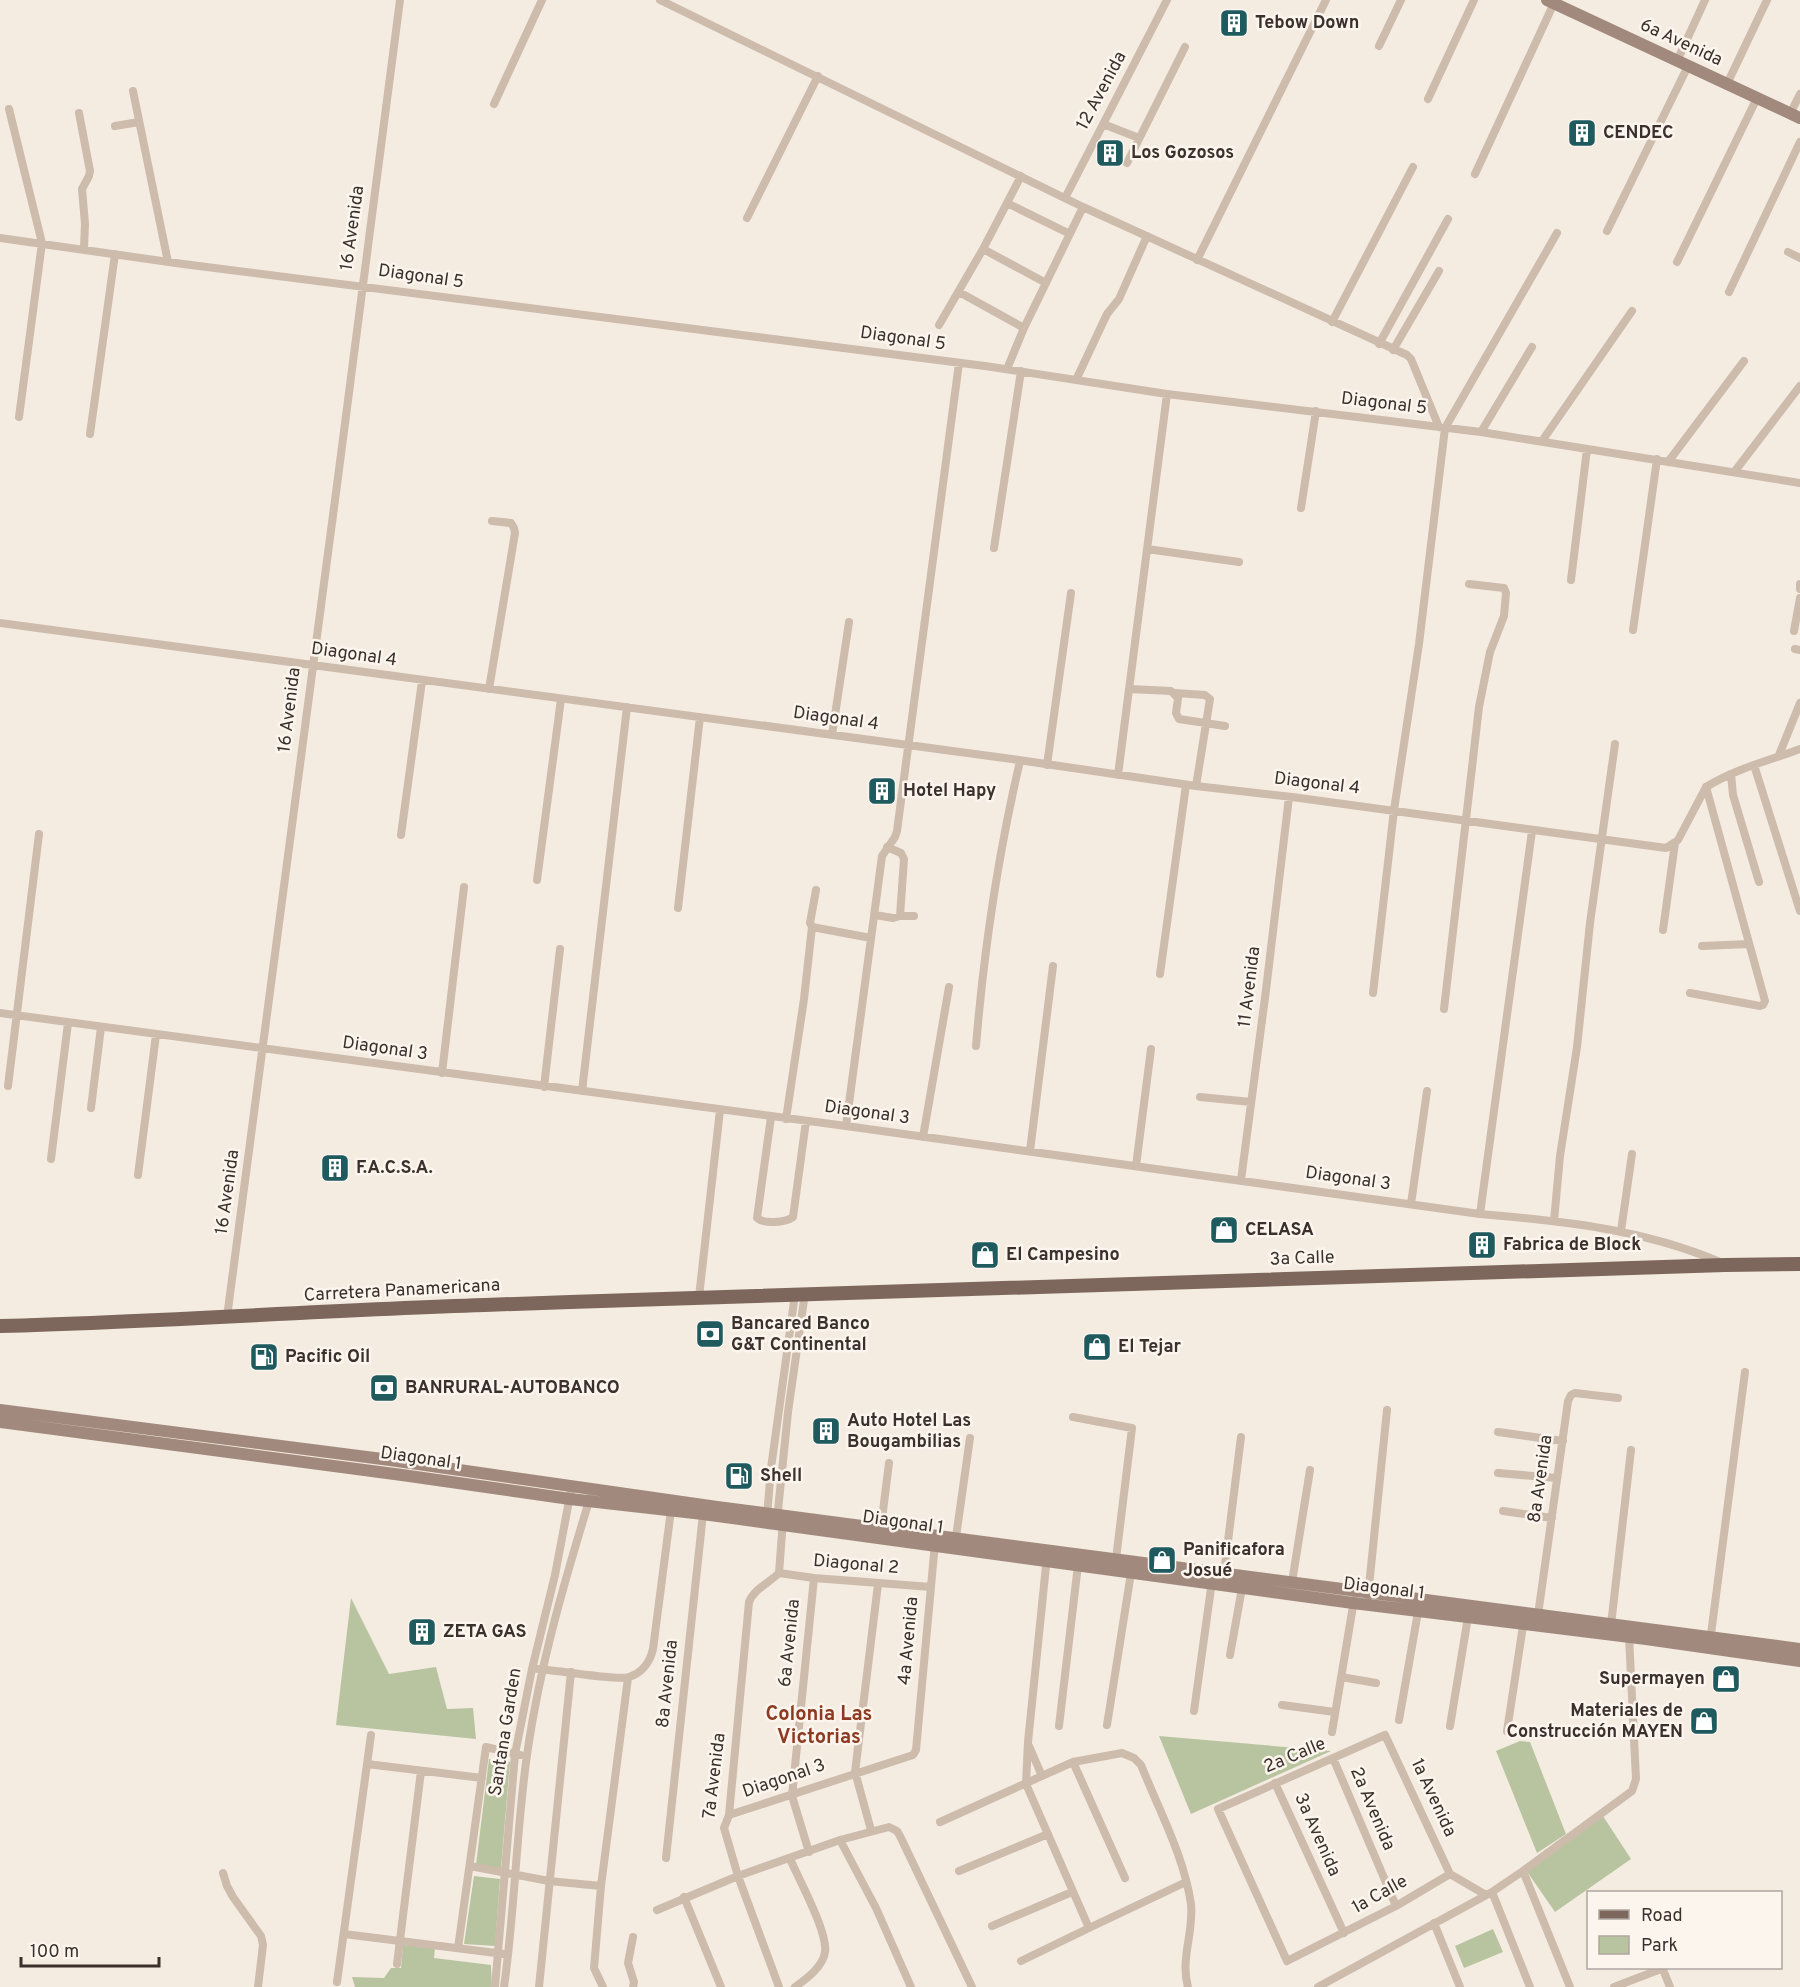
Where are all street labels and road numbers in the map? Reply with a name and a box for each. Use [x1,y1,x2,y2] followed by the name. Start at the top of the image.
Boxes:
[1636,14,1726,72] street label: 6a Avenida
[1072,48,1132,134] street label: 12 Avenida
[336,184,370,272] street label: 16 Avenida
[377,260,465,294] street label: Diagonal 5
[859,322,947,356] street label: Diagonal 5
[1340,387,1428,421] street label: Diagonal 5
[310,638,398,672] street label: Diagonal 4
[273,666,307,754] street label: 16 Avenida
[792,702,880,736] street label: Diagonal 4
[1273,767,1361,801] street label: Diagonal 4
[1234,945,1266,1029] street label: 11 Avenida
[341,1032,429,1066] street label: Diagonal 3
[823,1096,911,1130] street label: Diagonal 3
[211,1148,245,1236] street label: 16 Avenida
[1304,1162,1392,1196] street label: Diagonal 3
[1269,1246,1335,1272] street label: 3a Calle
[303,1274,501,1308] street label: Carretera Panamericana
[1523,1433,1559,1525] street label: 8a Avenida
[379,1442,463,1476] street label: Diagonal 1
[861,1506,945,1540] street label: Diagonal 1
[812,1550,900,1580] street label: Diagonal 2
[1342,1573,1426,1605] street label: Diagonal 1
[894,1596,924,1686] street label: 4a Avenida
[774,1598,806,1688] street label: 6a Avenida
[652,1639,684,1729] street label: 8a Avenida
[485,1666,527,1798] street label: Santana Garden
[698,1732,732,1820] street label: 7a Avenida
[1261,1733,1329,1779] street label: 2a Calle
[740,1754,828,1804] street label: Diagonal 3
[1405,1755,1461,1841] street label: 1a Avenida
[1344,1764,1400,1854] street label: 2a Avenida
[1288,1790,1346,1880] street label: 3a Avenida
[1348,1870,1412,1920] street label: 1a Calle

